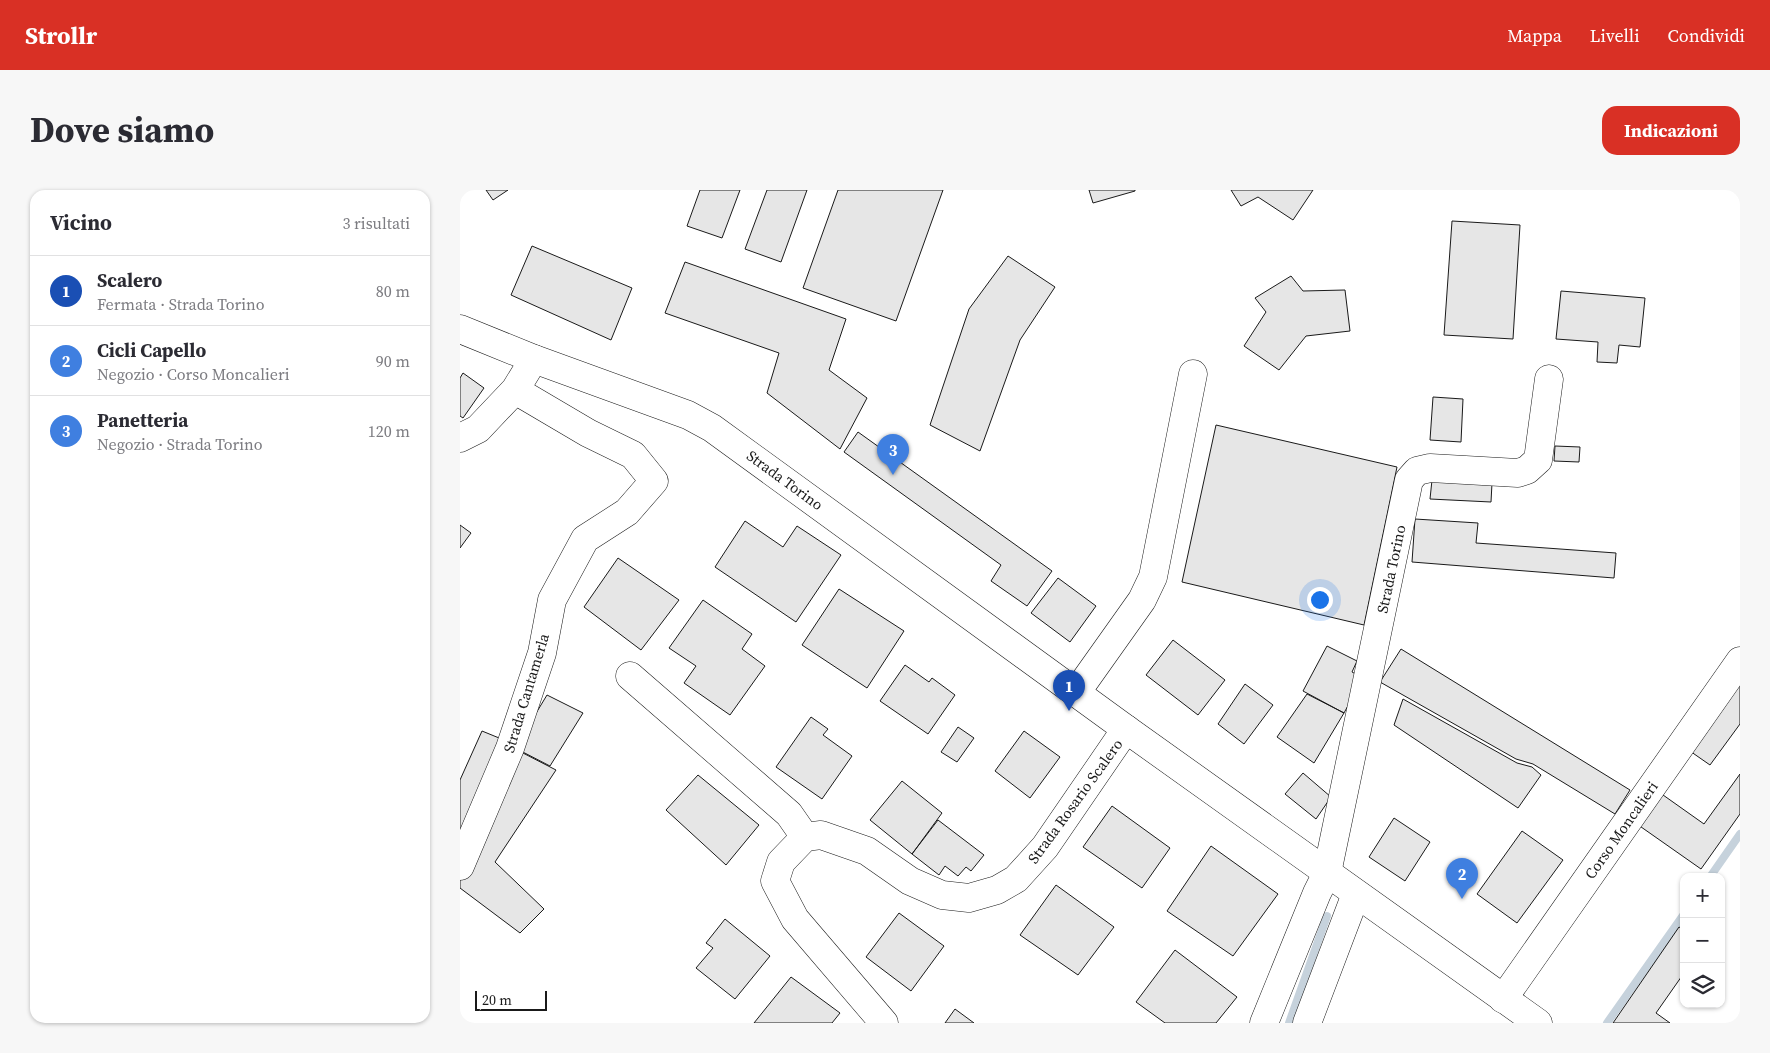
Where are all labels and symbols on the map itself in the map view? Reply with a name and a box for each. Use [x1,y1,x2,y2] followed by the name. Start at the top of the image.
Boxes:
[877,434,909,475] pin: 3
[743,445,827,515] street label: Strada Torino
[1371,523,1411,615] street label: Strada Torino
[1307,587,1333,613] your location
[498,631,554,755] street label: Strada Cantamerla
[1053,670,1085,711] pin: 1
[1023,734,1127,868] street label: Strada Rosario Scalero
[1579,777,1663,883] street label: Corso Moncalieri
[1446,858,1478,899] pin: 2
[475,988,548,1011] scale bar

